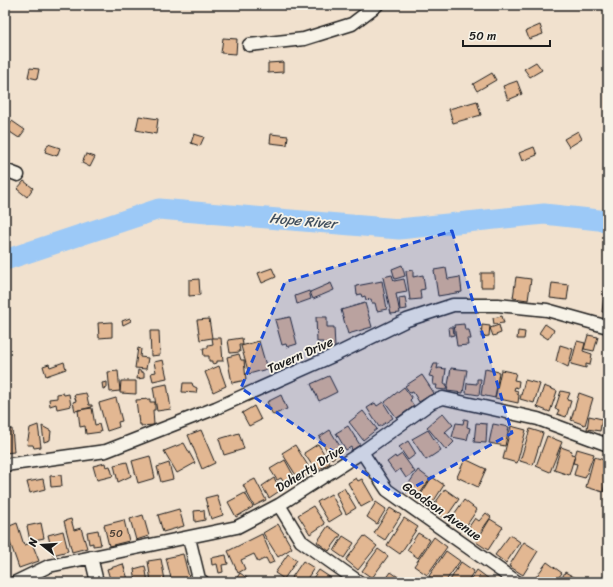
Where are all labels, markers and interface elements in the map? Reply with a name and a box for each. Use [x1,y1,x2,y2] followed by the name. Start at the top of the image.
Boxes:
[463,22,550,48] scale bar
[469,25,496,47] text: 50 m
[269,206,340,237] water label: Hope River
[263,330,337,380] street label: Tavern Drive
[271,437,349,498] street label: Doherty Drive
[398,475,486,547] street label: Goodson Avenue
[109,524,123,543] house number: 50
[22,525,62,565] north arrow
[22,535,43,550] text: N

